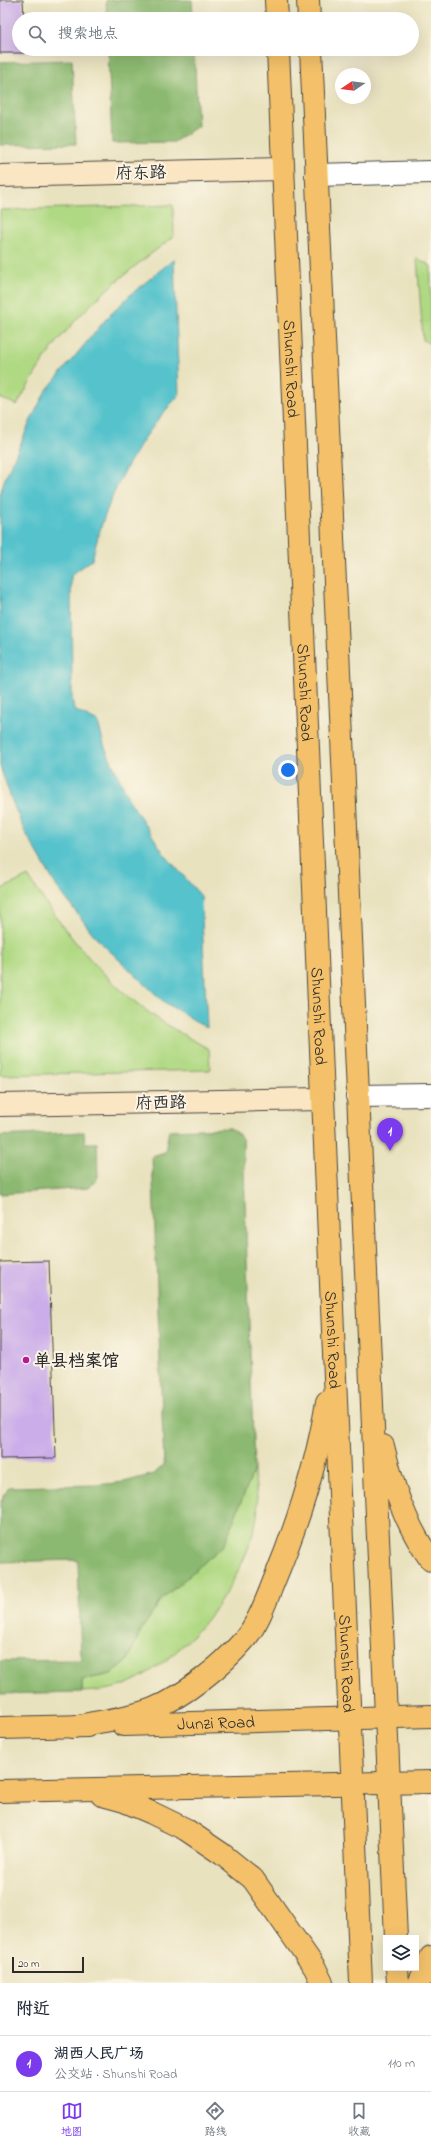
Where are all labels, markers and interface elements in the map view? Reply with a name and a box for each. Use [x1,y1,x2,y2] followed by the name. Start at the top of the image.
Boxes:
[12,12,419,56] search box
[26,23,48,45] icon: search
[58,23,118,45] text: 搜索地点
[335,68,371,104] north arrow
[115,161,167,186] street label: 府东路
[276,319,305,419] street label: Shunshi Road
[290,643,319,742] street label: Shunshi Road
[278,760,298,780] your location
[303,967,333,1066] street label: Shunshi Road
[135,1091,187,1116] street label: 府西路
[377,1118,403,1151] pin: 1
[317,1290,347,1390] street label: Shunshi Road
[34,1349,119,1374] place label: 单县档案馆
[21,1355,31,1365] marker: 单县档案馆
[331,1614,360,1714] street label: Shunshi Road
[177,1710,256,1737] street label: Junzi Road
[383,1935,419,1971] map controls
[383,1935,419,1971] button: layers
[12,1955,84,1974] scale bar
[18,1956,40,1972] text: 20 m
[16,1997,50,2022] text: 附近
[54,2043,144,2065] text: 湖西人民广场
[27,2054,31,2073] text: 1
[388,2054,415,2073] text: 110 m
[54,2065,177,2084] text: 公交站 · Shunshi Road
[61,2100,83,2140] tab: 地图
[204,2100,226,2140] tab: 路线
[348,2100,370,2140] tab: 收藏

